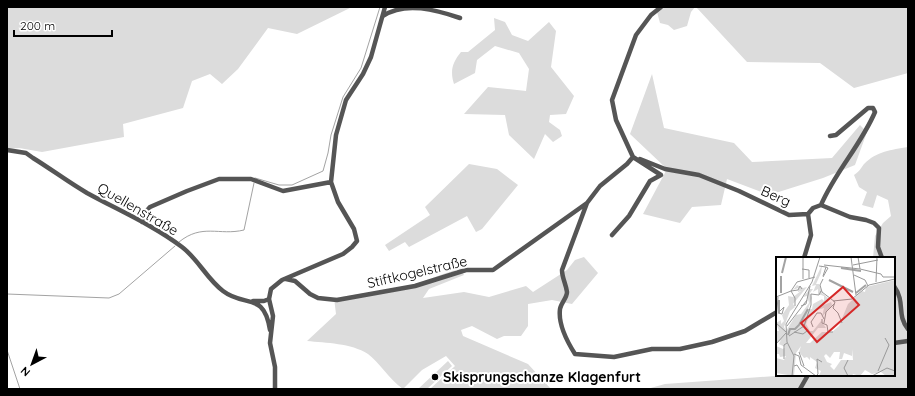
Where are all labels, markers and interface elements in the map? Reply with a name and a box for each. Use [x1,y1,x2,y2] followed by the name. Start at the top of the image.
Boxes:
[14,12,112,38] scale bar
[20,18,55,33] text: 200 m
[94,179,182,239] street label: Quellenstraße
[758,181,794,211] street label: Berg
[365,252,469,292] street label: Stiftkogelstraße
[776,257,895,376] inset map
[12,344,52,384] north arrow
[18,364,33,379] text: N
[443,368,641,386] place label: Skisprungschanze Klagenfurt
[430,372,440,382] marker: Skisprungschanze Klagenfurt

